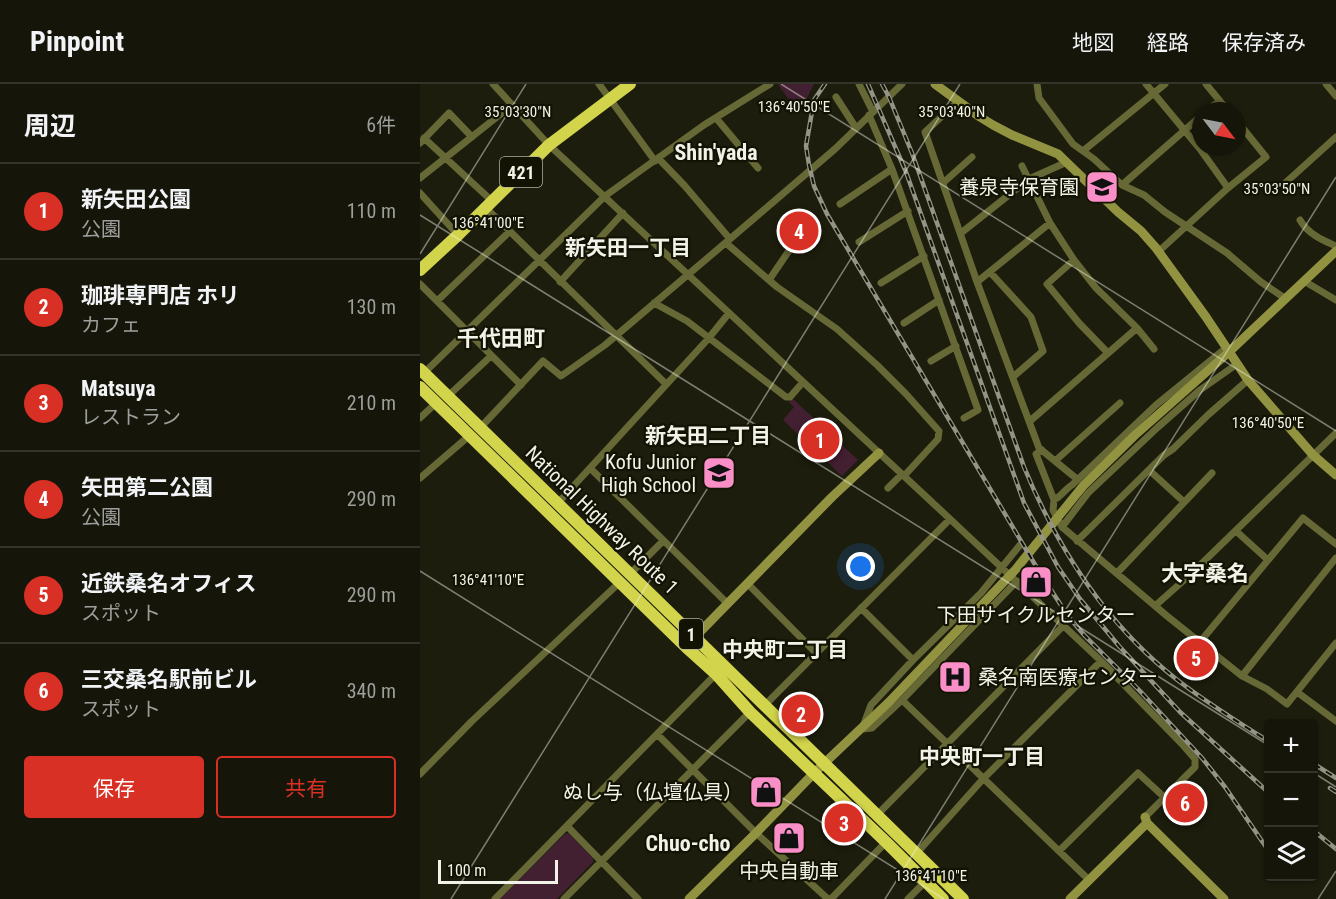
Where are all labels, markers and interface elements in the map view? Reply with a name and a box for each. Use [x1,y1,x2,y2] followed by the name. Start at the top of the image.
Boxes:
[30,25,124,58] text: Pinpoint
[1072,31,1114,55] text: 地図
[1147,31,1189,55] text: 経路
[1222,31,1306,55] text: 保存済み
[758,98,830,116] text: 136°40'50"E
[1192,102,1246,156] north arrow
[485,103,551,121] text: 35°03'30"N
[919,103,985,121] text: 35°03'40"N
[24,111,76,141] text: 周辺
[366,113,396,137] text: 6件
[674,140,758,165] district label: Shin'yada
[500,157,542,187] road number: 421
[1084,169,1120,205] school or university icon: 養泉寺保育園
[959,175,1079,199] place label: 養泉寺保育園
[1244,180,1310,198] text: 35°03'50"N
[81,187,191,212] text: 新矢田公園
[38,199,49,223] text: 1
[347,199,396,223] text: 110 m
[780,208,818,254] pin: 4
[452,214,524,232] text: 136°41'00"E
[81,217,121,241] text: 公園
[565,236,691,260] district label: 新矢田一丁目
[81,283,240,308] text: 珈琲専門店 ホリ
[38,295,49,319] text: 2
[347,295,396,319] text: 130 m
[81,313,141,337] text: カフェ
[457,326,545,351] district label: 千代田町
[81,376,156,401] text: Matsuya
[38,391,49,415] text: 3
[347,391,396,415] text: 210 m
[81,405,181,429] text: レストラン
[1232,414,1304,432] text: 136°40'50"E
[800,418,840,462] pin: 1
[645,424,771,448] district label: 新矢田二丁目
[521,441,683,599] street label: National Highway Route 1
[601,450,696,497] place label: Kofu Junior High School
[701,455,737,491] school or university icon: Kofu Junior High School
[81,475,213,500] text: 矢田第二公園
[38,487,49,511] text: 4
[347,487,396,511] text: 290 m
[81,505,121,529] text: 公園
[846,552,875,581] your location
[1161,561,1249,586] district label: 大字桑名
[1018,564,1054,600] shop icon: 下田サイクルセンター
[81,571,257,596] text: 近鉄桑名オフィス
[452,571,524,589] text: 136°41'10"E
[38,583,49,607] text: 5
[347,583,396,607] text: 290 m
[81,601,161,625] text: スポット
[937,603,1136,627] place label: 下田サイクルセンター
[679,619,703,649] road number: 1
[1176,636,1216,680] pin: 5
[722,638,848,662] district label: 中央町二丁目
[937,659,973,695] hospital icon: 桑名南医療センター
[978,665,1158,689] place label: 桑名南医療センター
[81,667,257,692] text: 三交桑名駅前ビル
[38,679,49,703] text: 6
[347,679,396,703] text: 340 m
[782,692,820,736] pin: 2
[81,697,161,721] text: スポット
[1264,719,1318,881] map controls
[1264,719,1318,773] button: +
[919,745,1045,769] district label: 中央町一丁目
[24,756,204,818] button: 保存
[216,756,396,818] button: 共有
[1264,773,1318,827] button: −
[748,774,784,810] shop icon: ぬし与（仏壇仏具）
[563,780,743,804] place label: ぬし与（仏壇仏具）
[1166,780,1204,826] pin: 6
[824,800,864,846] pin: 3
[771,820,807,856] shop icon: 中央自動車
[1264,827,1318,881] button: layers
[646,831,731,856] district label: Chuo-cho
[438,857,558,884] scale bar
[739,859,839,883] place label: 中央自動車
[447,861,486,880] text: 100 m
[895,867,967,885] text: 136°41'10"E

